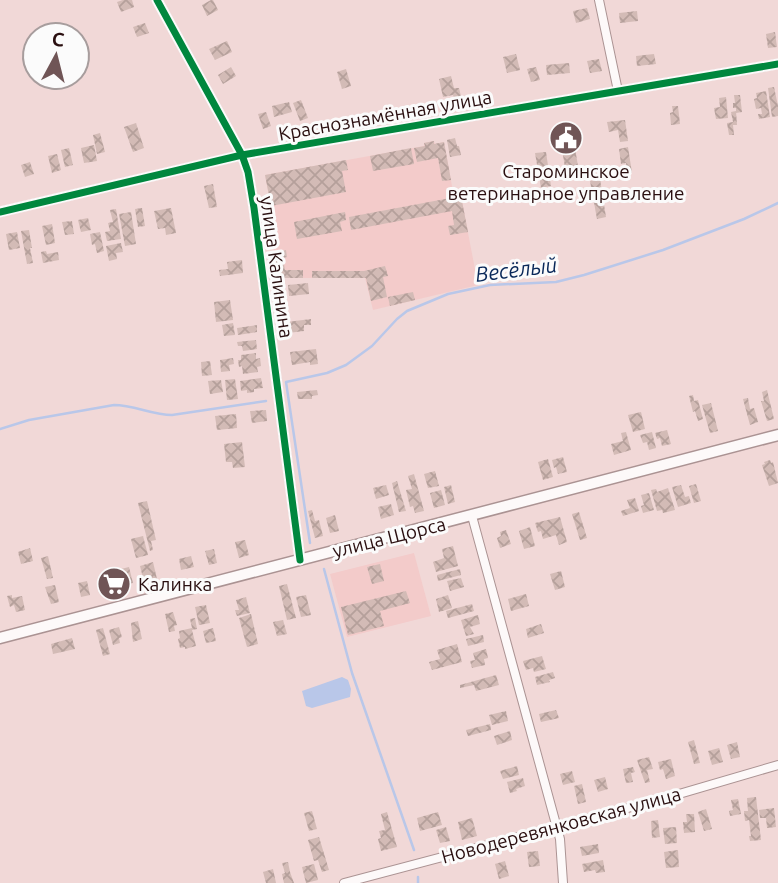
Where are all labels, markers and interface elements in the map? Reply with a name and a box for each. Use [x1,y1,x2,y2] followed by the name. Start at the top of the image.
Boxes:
[21,21,91,91] north arrow
[51,27,65,51] text: С
[277,85,493,145] street label: Краснознамённая улица
[547,119,585,157] public building icon: Староминское ветеринарное управление
[447,160,685,204] place label: Староминское ветеринарное управление
[256,195,298,339] street label: улица Калинина
[474,252,558,286] water label: Весёлый
[330,512,448,562] street label: улица Щорса
[95,565,133,603] supermarket icon: Калинка
[138,573,212,595] place label: Калинка
[439,782,683,868] street label: Новодеревянковская улица

